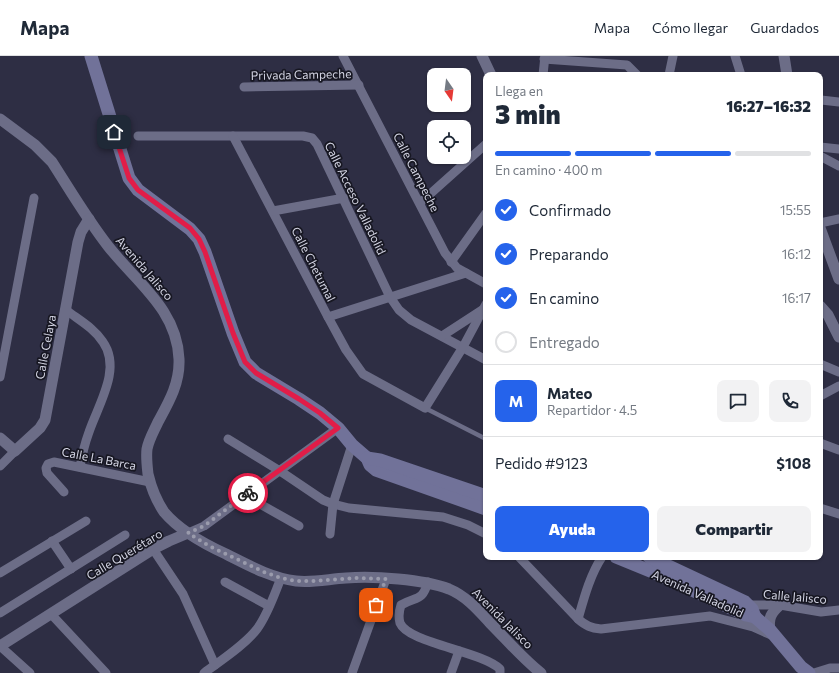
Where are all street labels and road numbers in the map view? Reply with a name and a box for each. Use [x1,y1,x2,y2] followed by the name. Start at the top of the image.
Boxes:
[251,66,351,82] street label: Privada Campeche
[391,130,443,214] street label: Calle Campeche
[323,139,389,257] street label: Calle Acceso Valladolid
[289,224,339,304] street label: Calle Chetumal
[113,233,177,303] street label: Avenida Jalisco
[32,314,58,380] street label: Calle Celaya
[61,444,137,472] street label: Calle La Barca
[84,526,164,582] street label: Calle Querétaro
[650,566,746,620] street label: Avenida Valladolid
[469,585,536,652] street label: Avenida Jalisco
[763,586,827,607] street label: Calle Jalisco

